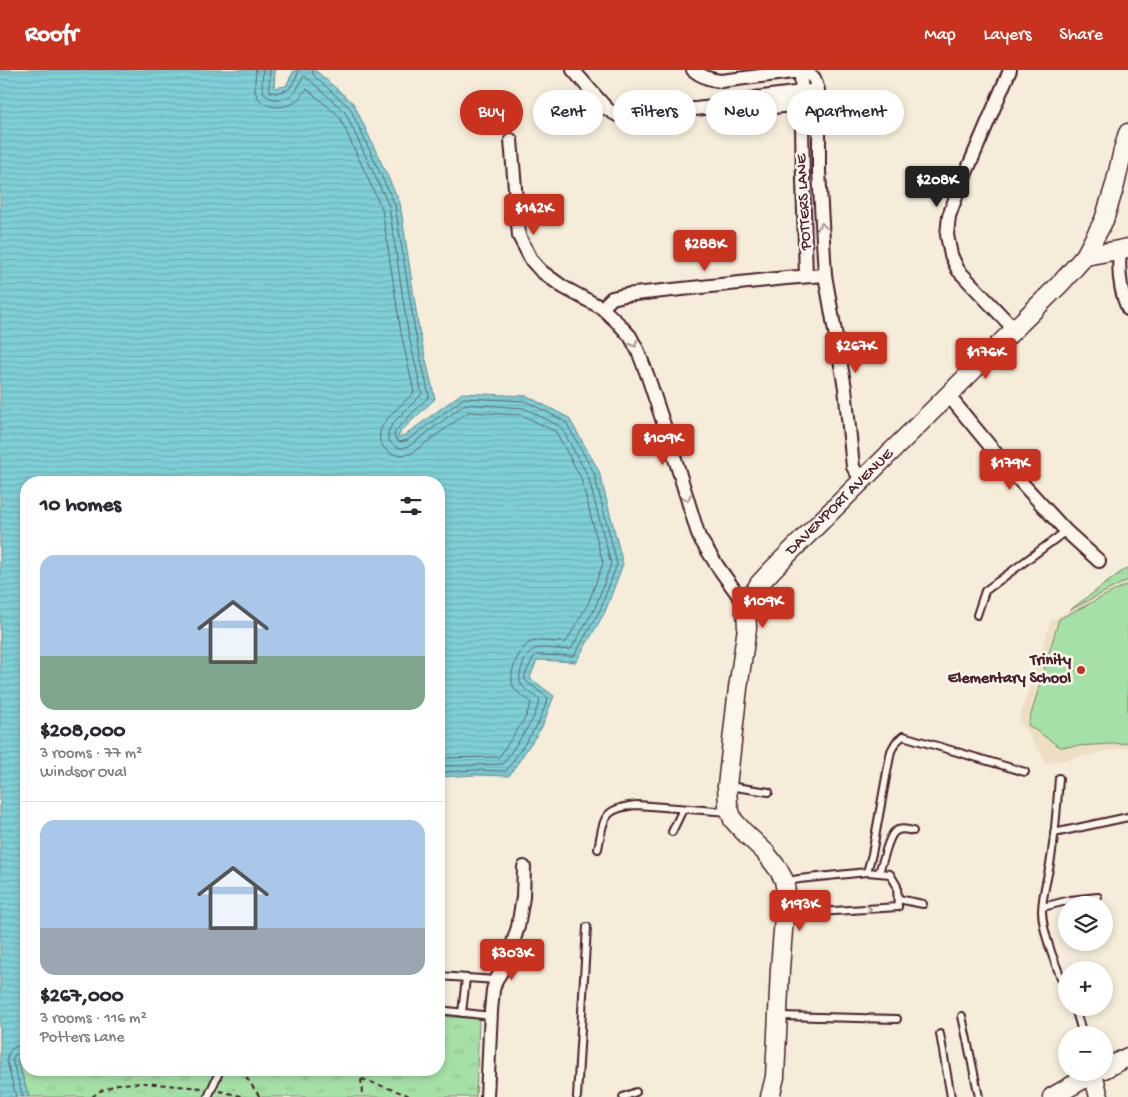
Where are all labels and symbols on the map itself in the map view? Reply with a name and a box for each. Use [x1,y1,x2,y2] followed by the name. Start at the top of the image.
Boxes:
[793,153,817,251] street label: POTTERS LANE
[902,166,972,208] pin: $208K
[499,194,569,236] pin: $142K
[817,222,828,230] one-way arrow
[670,230,740,272] pin: $288K
[821,332,891,374] pin: $267K
[951,338,1021,380] pin: $176K
[628,339,638,348] one-way arrow
[628,424,698,466] pin: $109K
[782,444,899,561] street label: DAVENPORT AVENUE
[975,448,1045,491] pin: $179K
[682,493,692,501] one-way arrow
[728,586,798,629] pin: $109K
[948,652,1071,689] place label: Trinity Elementary School
[1075,664,1087,676] marker: Trinity Elementary School
[765,890,835,932] pin: $193K
[865,904,873,915] one-way arrow
[477,938,547,981] pin: $303K

